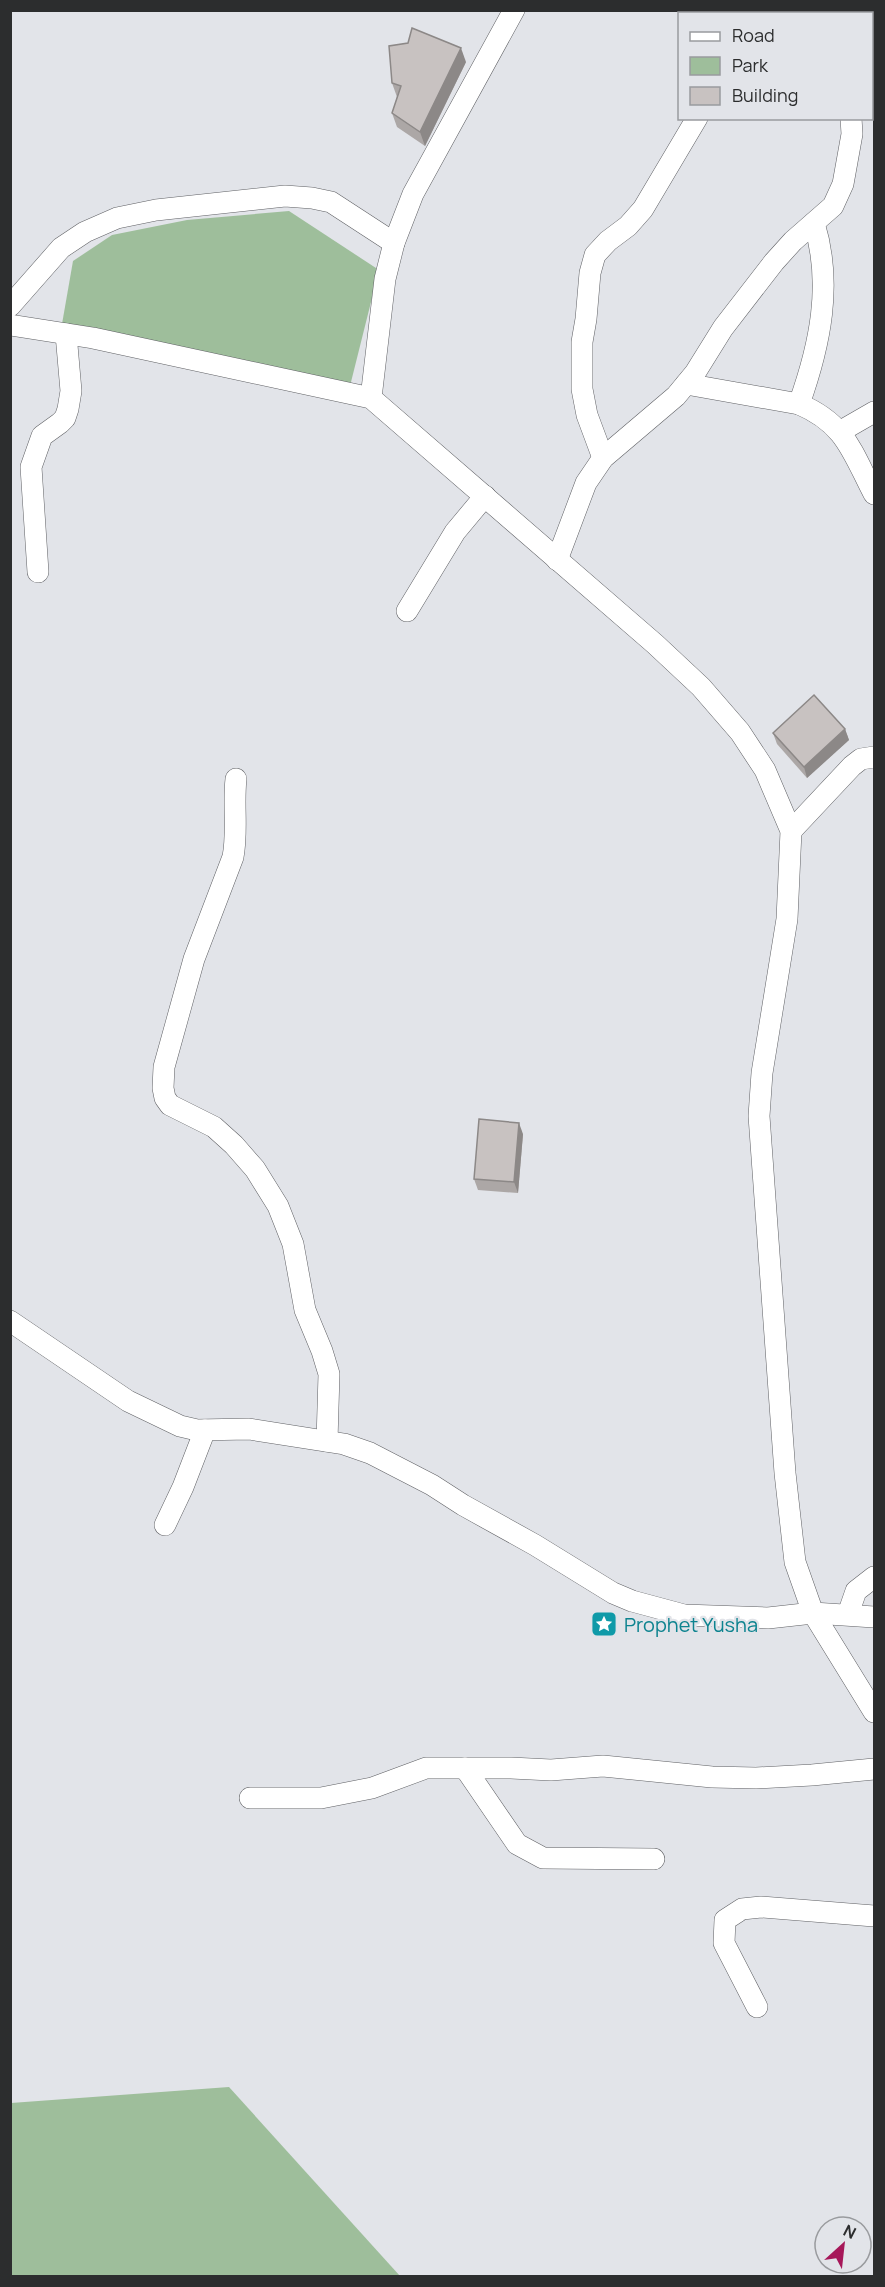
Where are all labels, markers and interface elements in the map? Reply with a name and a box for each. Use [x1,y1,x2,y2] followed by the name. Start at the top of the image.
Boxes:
[678,12,873,120] legend
[732,23,775,47] text: Road
[732,53,769,77] text: Park
[732,83,798,107] text: Building
[589,1609,619,1639] place icon: Prophet Yusha
[624,1611,758,1638] place label: Prophet Yusha
[813,2215,873,2275] north arrow
[840,2219,860,2244] text: N

